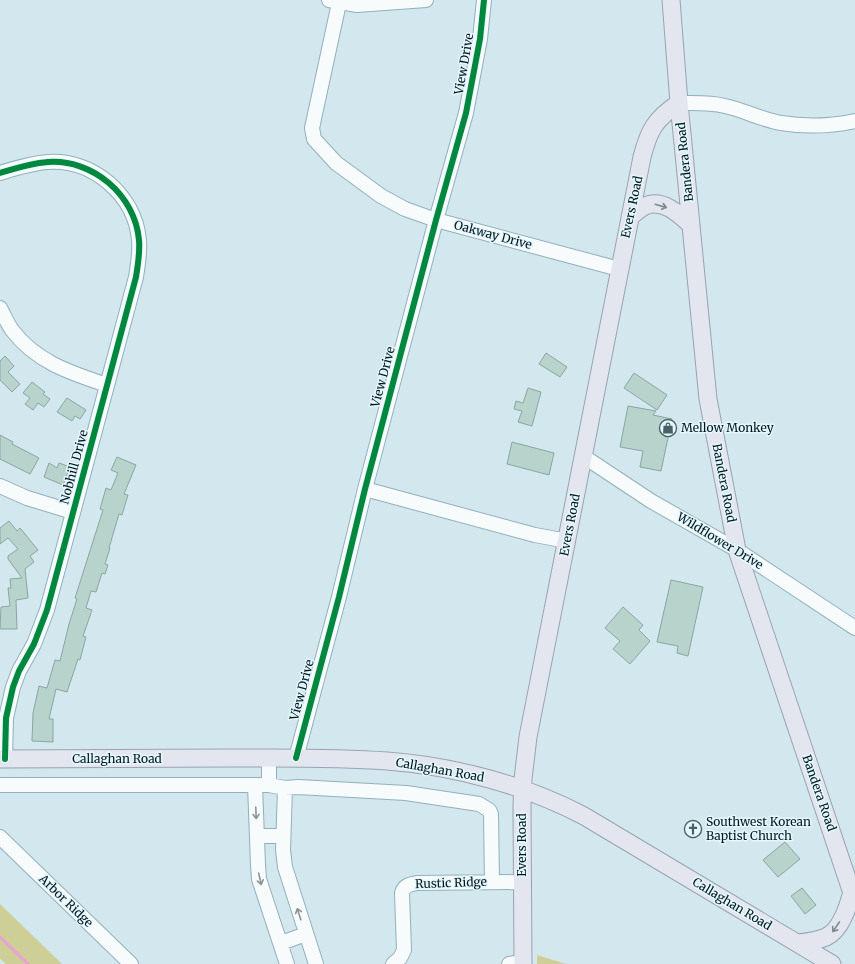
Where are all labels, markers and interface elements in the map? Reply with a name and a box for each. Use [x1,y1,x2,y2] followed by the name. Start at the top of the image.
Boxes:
[451,32,476,97] street label: View Drive
[673,121,696,203] street label: Bandera Road
[618,174,645,239] street label: Evers Road
[655,203,668,210] one-way arrow
[453,217,534,252] street label: Oakway Drive
[367,345,398,410] street label: View Drive
[658,418,678,438] shop icon: Mellow Monkey
[681,420,774,435] place label: Mellow Monkey
[56,428,91,506] street label: Nobhill Drive
[709,442,739,524] street label: Bandera Road
[556,492,583,557] street label: Evers Road
[674,508,766,572] street label: Wildflower Drive
[286,658,317,723] street label: View Drive
[72,751,162,766] street label: Callaghan Road
[799,753,840,833] street label: Bandera Road
[395,754,486,785] street label: Callaghan Road
[253,806,260,819] one-way arrow
[514,813,529,877] street label: Evers Road
[706,814,811,843] place label: Southwest Korean Baptist Church
[683,819,703,839] church icon: Southwest Korean Baptist Church
[36,870,96,930] street label: Arbor Ridge
[257,872,265,885] one-way arrow
[415,874,487,891] street label: Rustic Ridge
[690,874,775,933] street label: Callaghan Road
[295,907,302,920] one-way arrow
[832,922,840,933] one-way arrow

